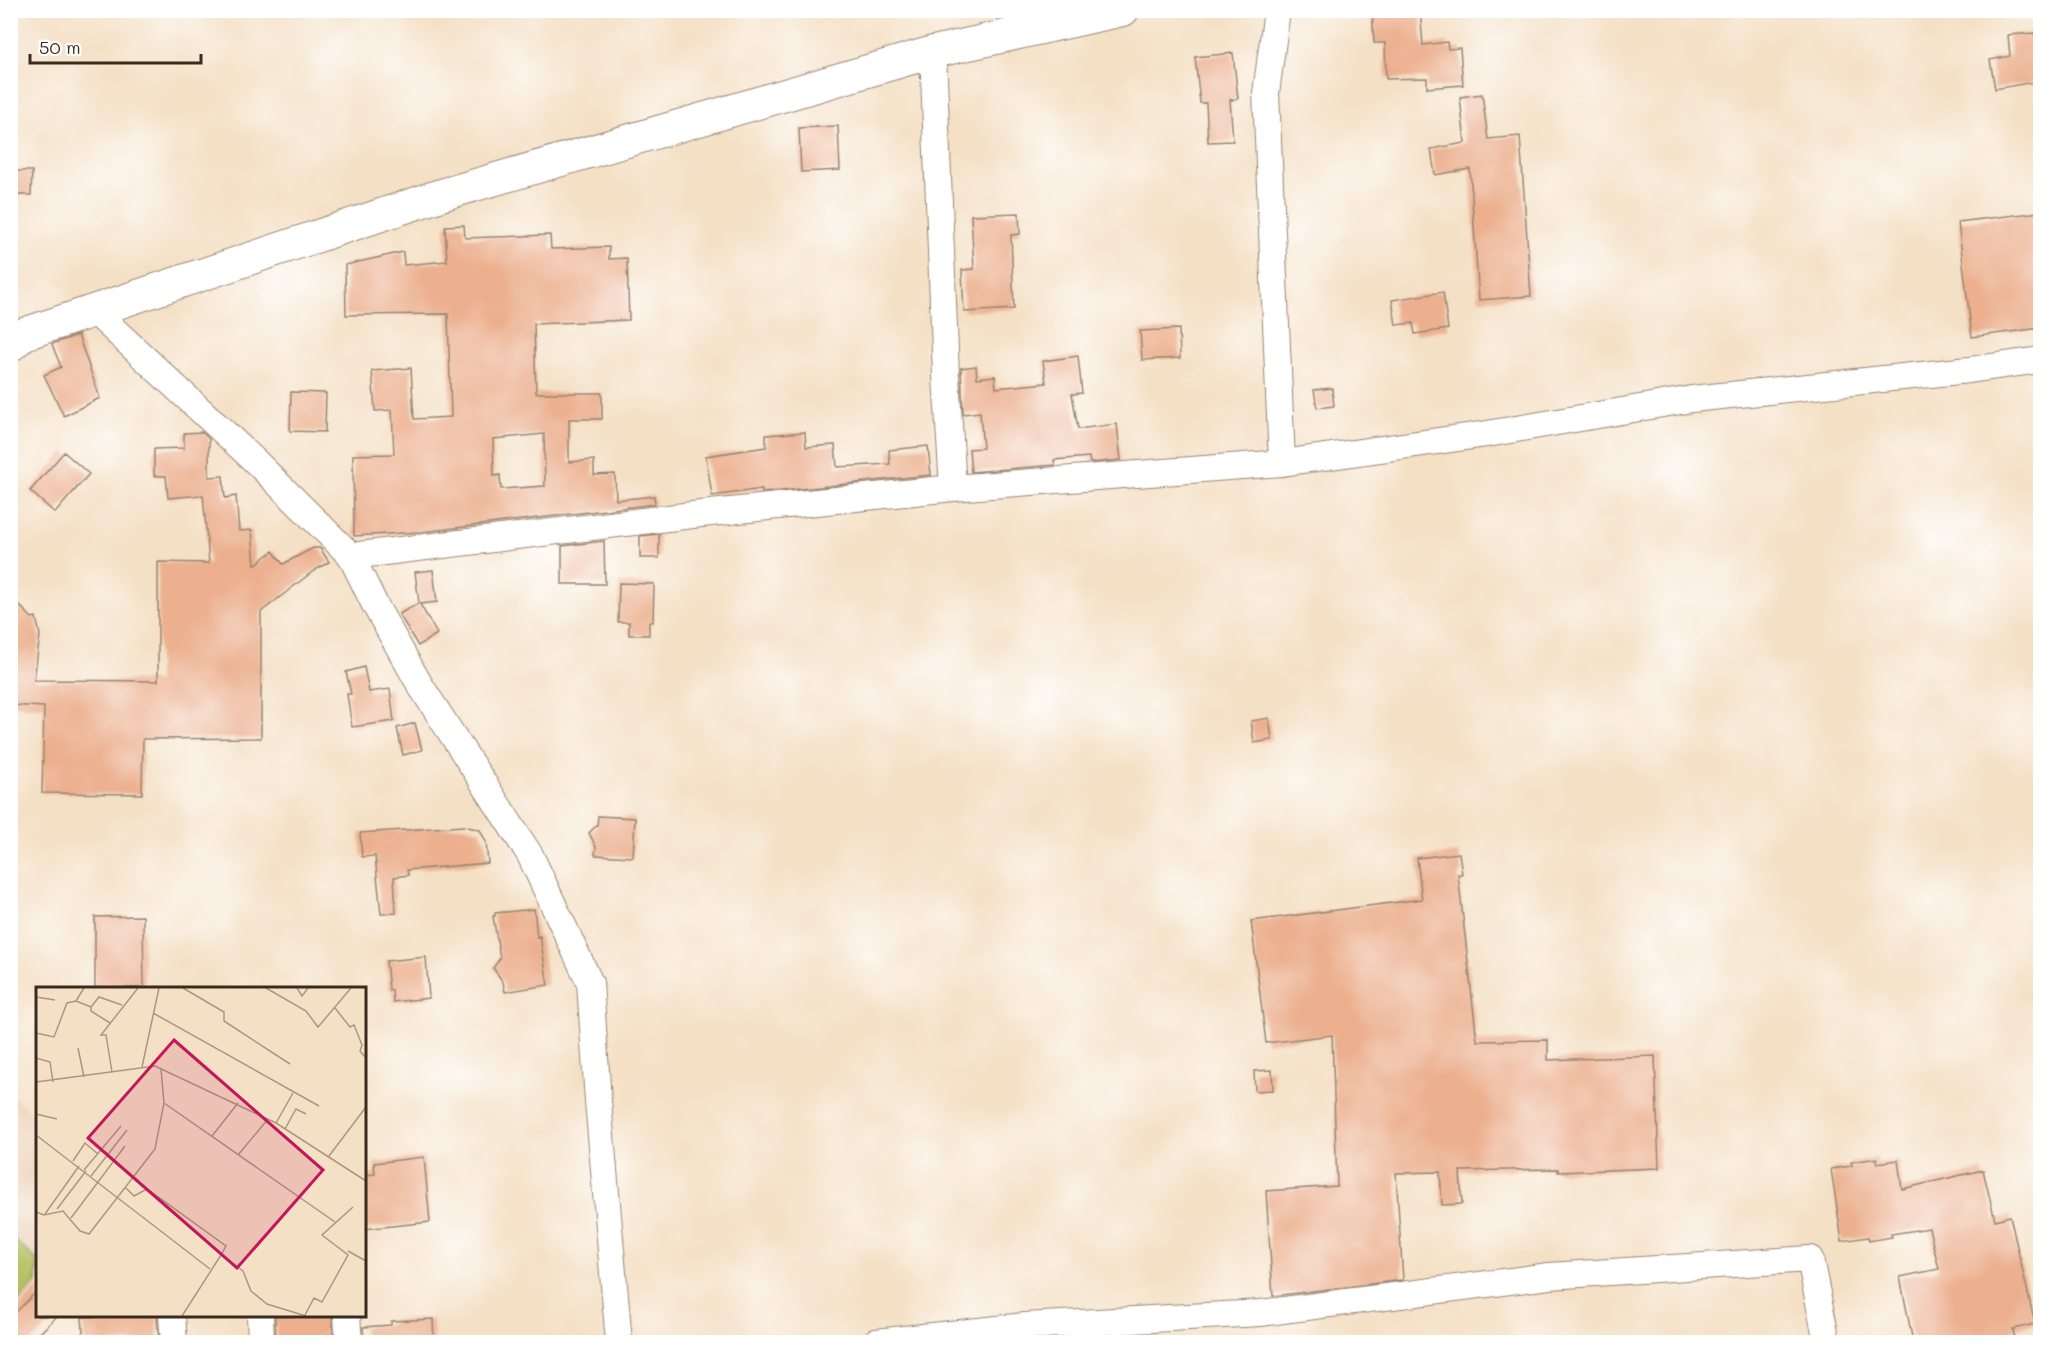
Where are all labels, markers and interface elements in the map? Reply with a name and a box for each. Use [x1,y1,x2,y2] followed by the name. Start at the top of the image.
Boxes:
[30,27,201,65] scale bar
[39,35,81,59] text: 50 m
[36,987,366,1317] inset map

